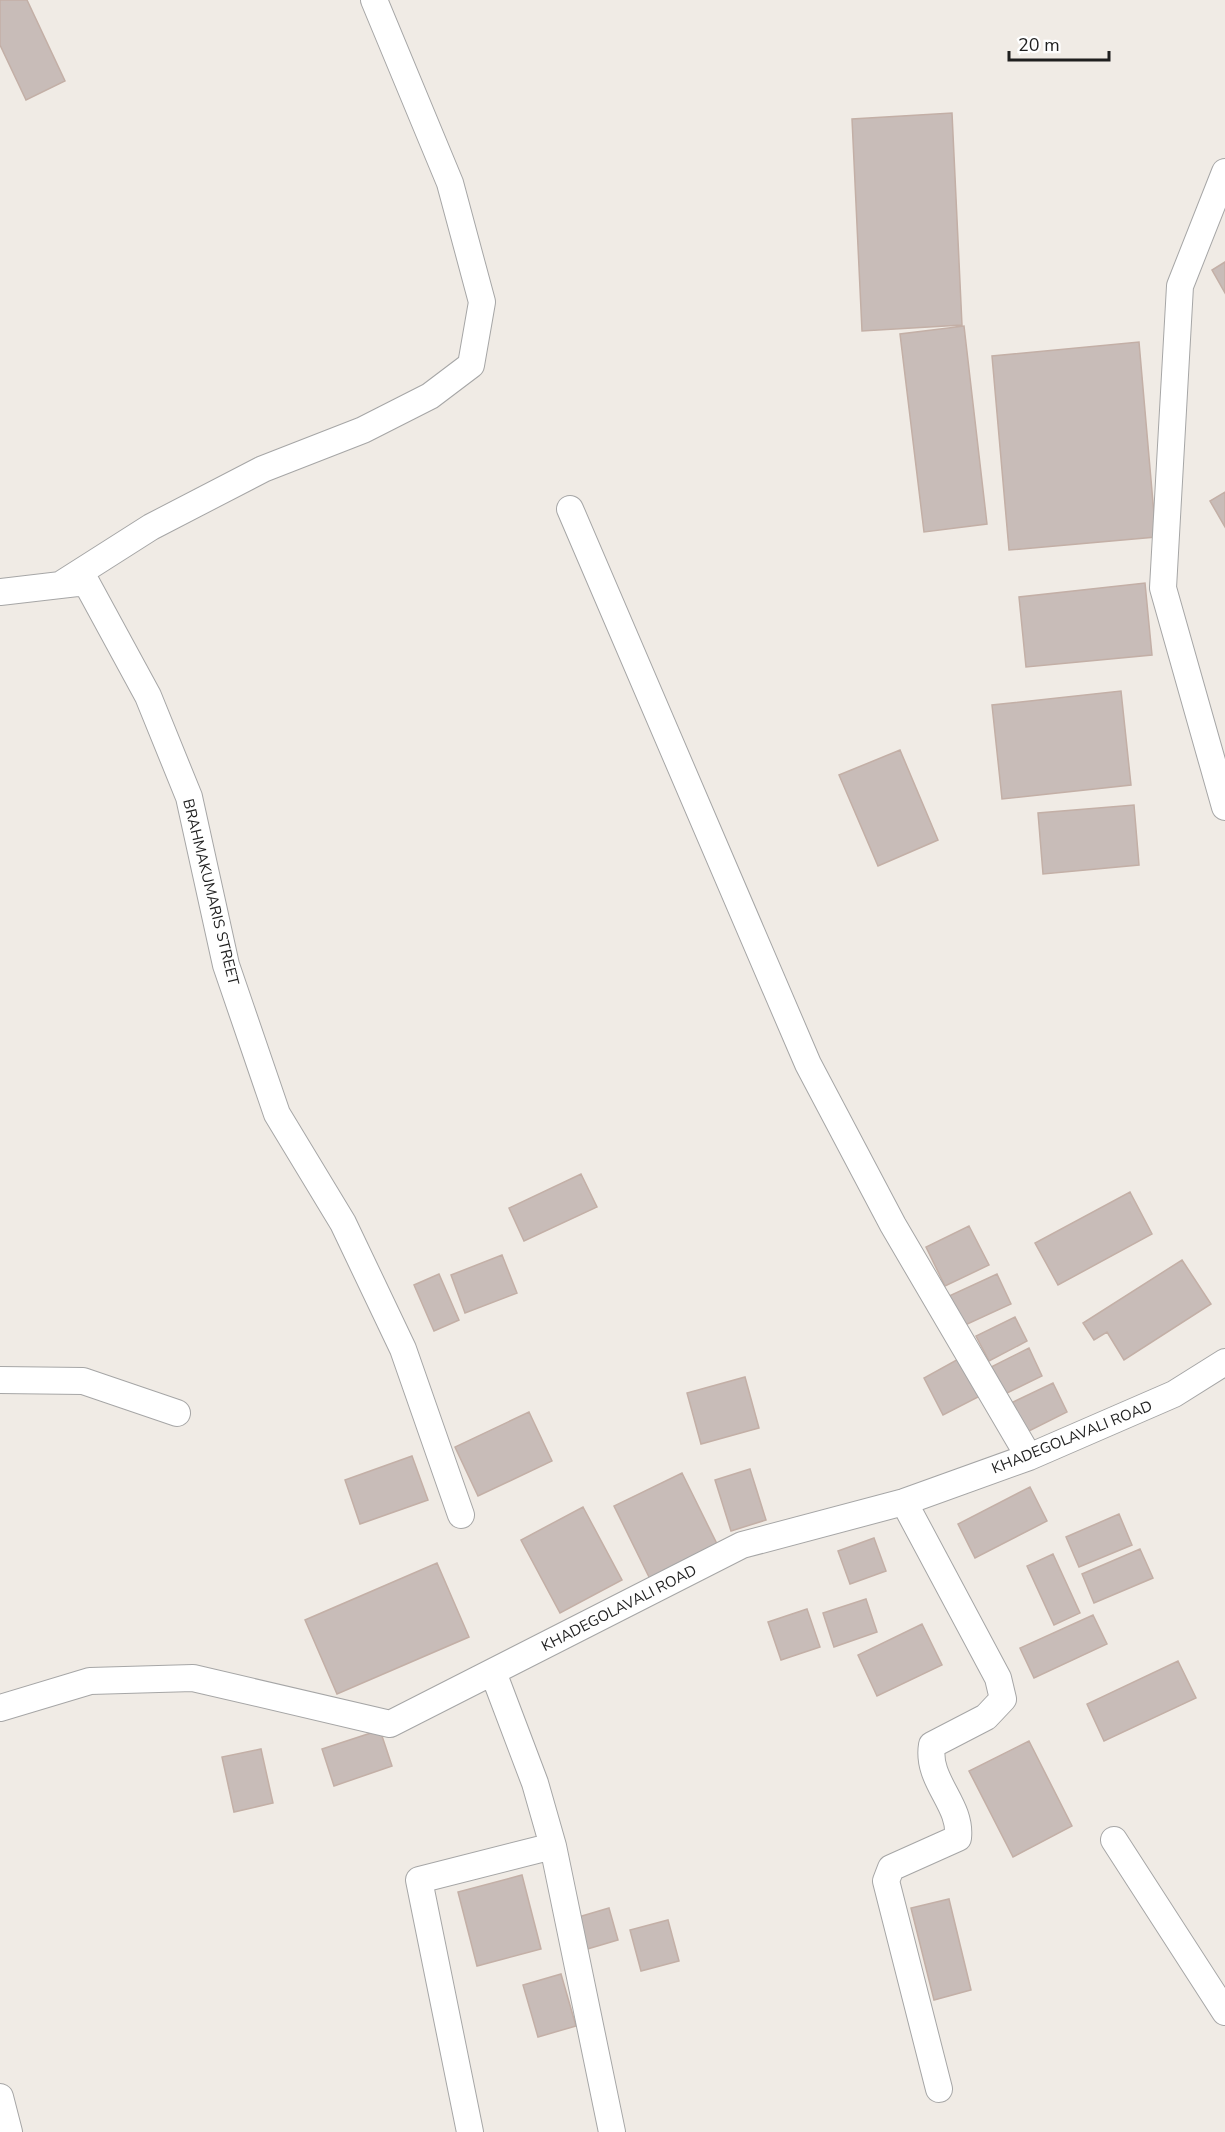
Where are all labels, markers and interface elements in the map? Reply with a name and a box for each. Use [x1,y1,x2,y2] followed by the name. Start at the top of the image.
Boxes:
[1009,24,1110,62] scale bar
[1018,33,1060,57] text: 20 m
[178,797,244,987] street label: BRAHMAKUMARIS STREET
[989,1396,1155,1478] street label: KHADEGOLAVALI ROAD
[538,1560,700,1656] street label: KHADEGOLAVALI ROAD

